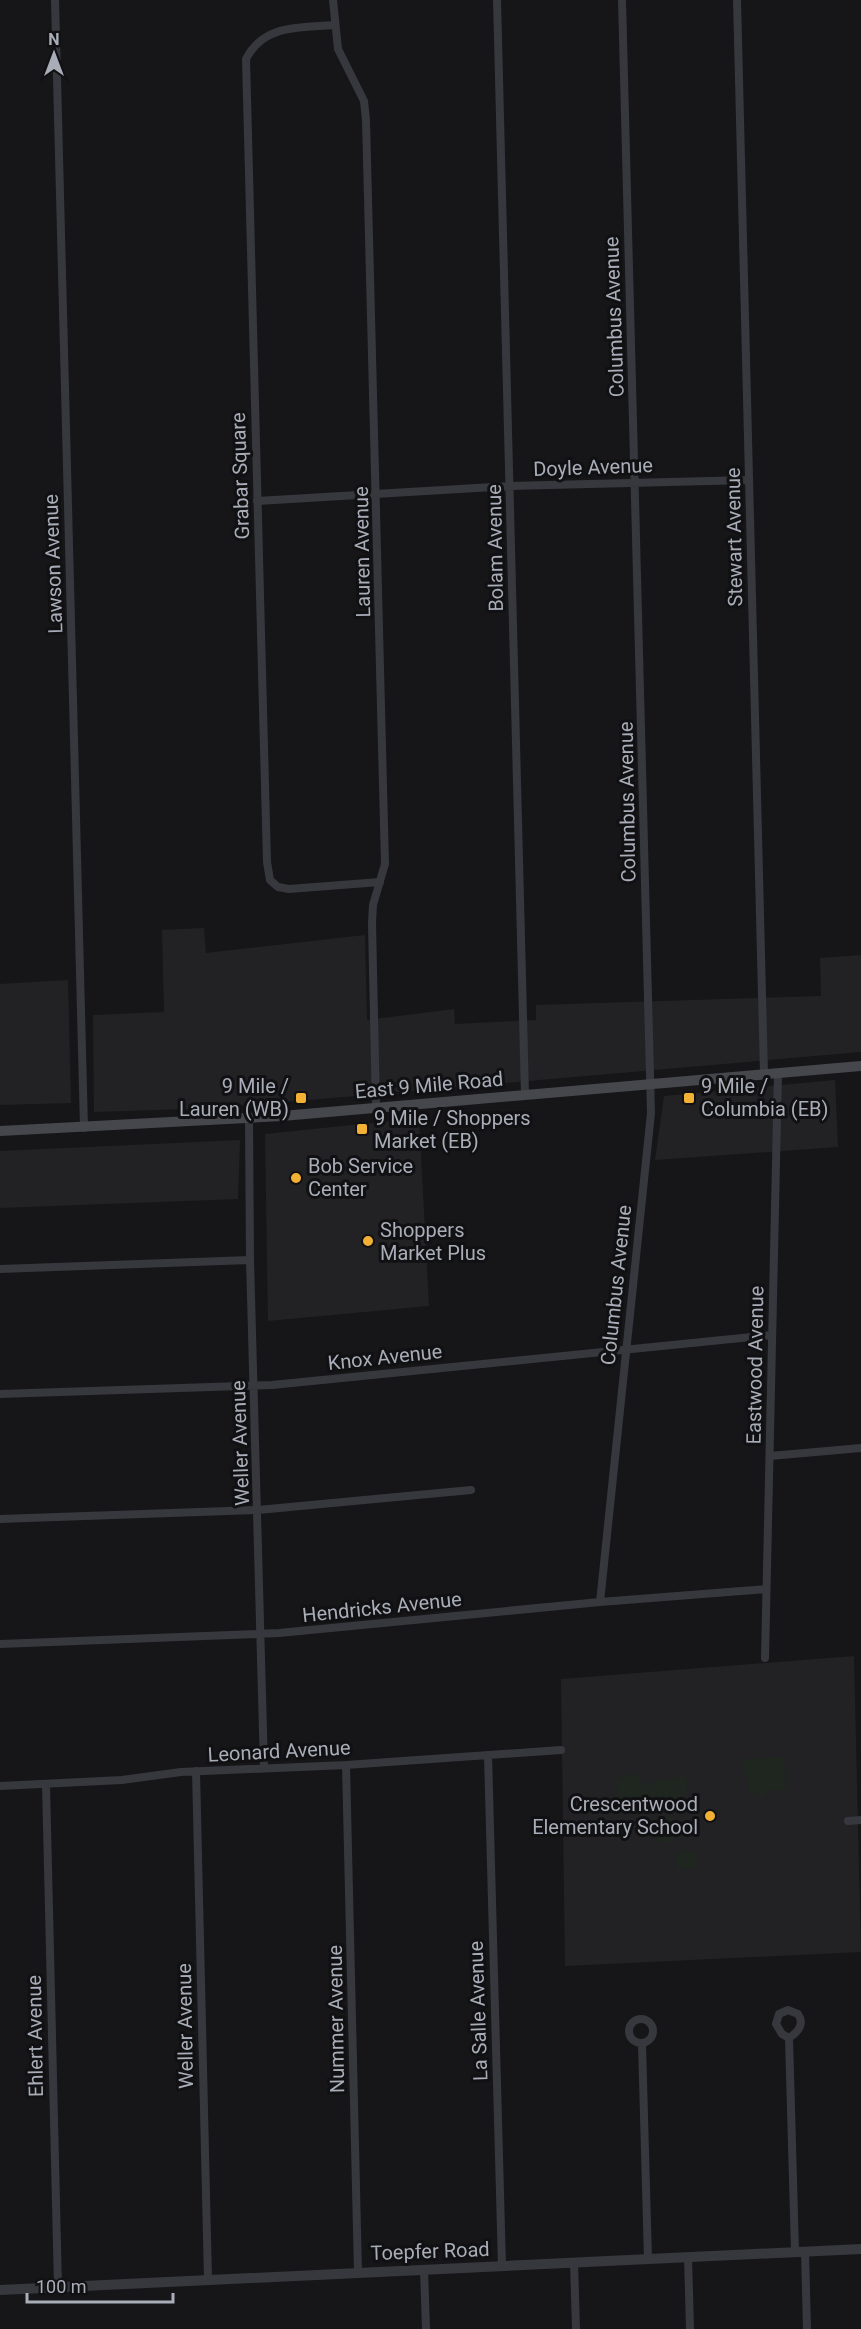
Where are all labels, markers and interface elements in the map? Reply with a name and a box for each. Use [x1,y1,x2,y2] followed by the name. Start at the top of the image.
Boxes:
[24,24,84,84] north arrow
[48,30,60,49] text: N
[599,236,629,398] street label: Columbus Avenue
[226,412,254,540] street label: Grabar Square
[533,453,653,481] street label: Doyle Avenue
[721,467,747,607] street label: Stewart Avenue
[482,484,508,612] street label: Bolam Avenue
[349,486,375,618] street label: Lauren Avenue
[39,494,67,634] street label: Lawson Avenue
[614,721,640,883] street label: Columbus Avenue
[354,1067,504,1103] street label: East 9 Mile Road
[179,1074,289,1121] place label: 9 Mile / Lauren (WB)
[701,1074,828,1121] place label: 9 Mile / Columbia (EB)
[294,1091,308,1105] marker: 9 Mile / Lauren (WB)
[682,1091,696,1105] marker: 9 Mile / Columbia (EB)
[374,1106,531,1153] place label: 9 Mile / Shoppers Market (EB)
[355,1122,369,1136] marker: 9 Mile / Shoppers Market (EB)
[308,1154,413,1201] place label: Bob Service Center
[289,1171,303,1185] marker: Bob Service Center
[596,1204,636,1366] street label: Columbus Avenue
[380,1218,486,1265] place label: Shoppers Market Plus
[361,1234,375,1248] marker: Shoppers Market Plus
[742,1286,768,1444] street label: Eastwood Avenue
[327,1339,443,1375] street label: Knox Avenue
[226,1380,254,1506] street label: Weller Avenue
[301,1587,463,1627] street label: Hendricks Avenue
[207,1735,351,1767] street label: Leonard Avenue
[532,1792,698,1839] place label: Crescentwood Elementary School
[703,1809,717,1823] marker: Crescentwood Elementary School
[464,1941,492,2081] street label: La Salle Avenue
[323,1945,349,2093] street label: Nummer Avenue
[172,1963,198,2089] street label: Weller Avenue
[22,1975,48,2097] street label: Ehlert Avenue
[370,2237,490,2265] street label: Toepfer Road
[27,2266,172,2304] scale bar
[36,2276,87,2297] text: 100 m

